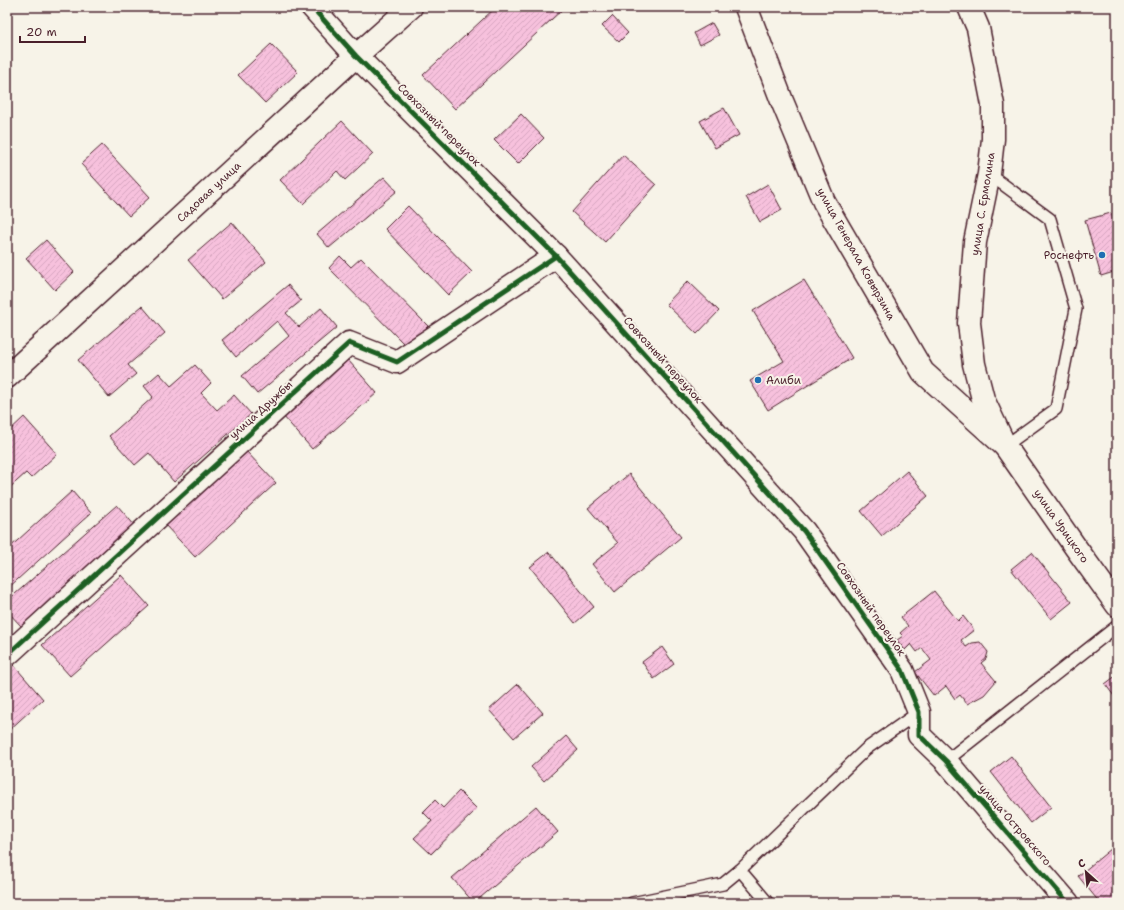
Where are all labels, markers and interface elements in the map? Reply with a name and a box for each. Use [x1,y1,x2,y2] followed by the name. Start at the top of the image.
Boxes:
[20,18,85,44] scale bar
[26,24,57,40] text: 20 m
[394,80,484,170] street label: Совхозный переулок
[967,151,999,257] street label: улица С. Ермолина
[174,158,244,226] street label: Садовая улица
[813,185,899,323] street label: улица Генерала Ковырзина
[1044,248,1094,263] place label: Роснефть
[1097,250,1107,260] marker: Роснефть
[620,313,706,407] street label: Совхозный переулок
[766,373,801,388] place label: Алиби
[753,375,763,385] marker: Алиби
[226,377,296,443] street label: улица Дружбы
[1030,486,1092,566] street label: улица Урицкого
[833,559,909,659] street label: Совхозный переулок
[976,781,1055,869] street label: улица Островского
[1066,852,1106,892] north arrow
[1075,855,1088,872] text: С

